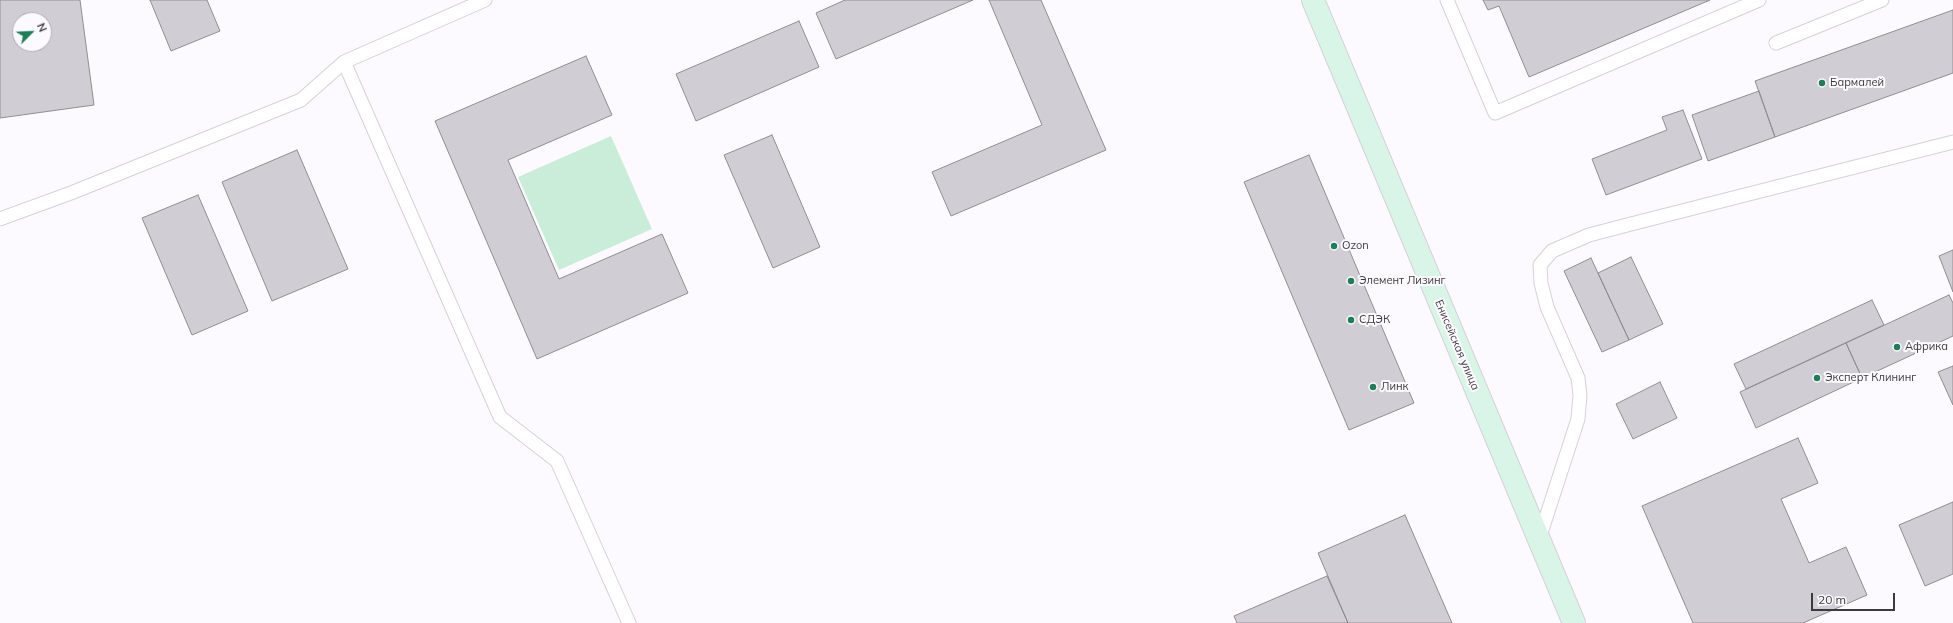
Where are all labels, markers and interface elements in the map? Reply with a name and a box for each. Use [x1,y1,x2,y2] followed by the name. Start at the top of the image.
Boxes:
[12,12,52,52] north arrow
[34,21,50,34] text: N
[1830,76,1884,90] place label: Бармалей
[1817,78,1827,88] marker: Бармалей
[1342,239,1369,253] place label: Ozon
[1329,241,1339,251] marker: Ozon
[1359,274,1446,288] place label: Элемент Лизинг
[1346,276,1356,286] marker: Элемент Лизинг
[1432,298,1482,392] street label: Енисейская улица
[1359,313,1390,327] place label: СДЭК
[1346,315,1356,325] marker: СДЭК
[1905,340,1948,354] place label: Африка
[1892,342,1902,352] marker: Африка
[1825,371,1916,385] place label: Эксперт Клининг
[1812,373,1822,383] marker: Эксперт Клининг
[1381,380,1408,394] place label: Линк
[1368,382,1378,392] marker: Линк
[1813,585,1897,611] scale bar
[1818,592,1846,607] text: 20 m

